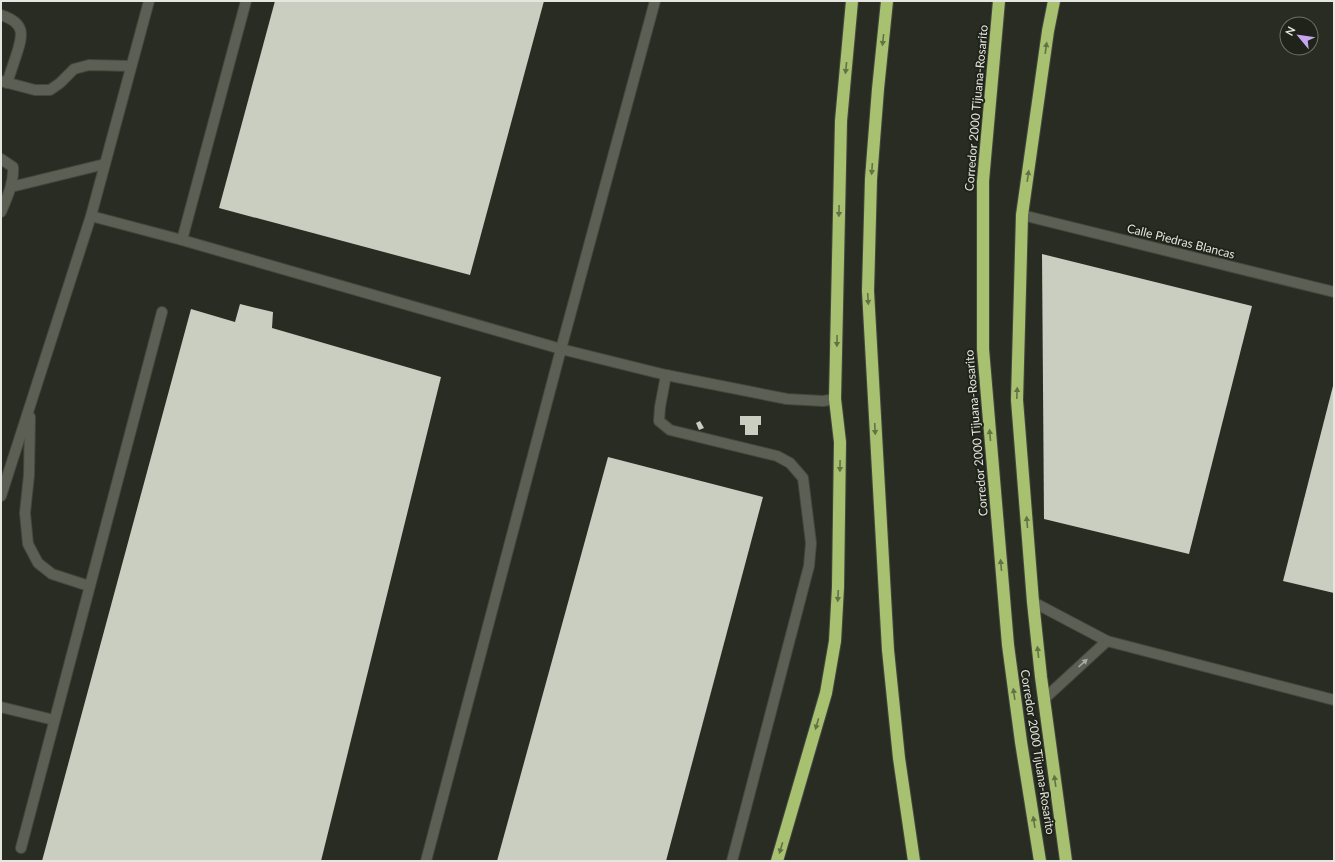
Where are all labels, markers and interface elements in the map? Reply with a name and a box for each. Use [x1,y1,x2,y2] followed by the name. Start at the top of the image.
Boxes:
[1279,16,1319,56] north arrow
[961,24,991,192] street label: Corredor 2000 Tijuana-Rosarito
[1282,24,1298,38] text: N
[880,34,886,46] one-way arrow
[1042,42,1049,54] one-way arrow
[843,62,849,74] one-way arrow
[869,163,876,175] one-way arrow
[1025,170,1031,183] one-way arrow
[836,205,842,218] one-way arrow
[1125,220,1237,262] street label: Calle Piedras Blancas
[865,293,872,305] one-way arrow
[833,335,840,347] one-way arrow
[961,349,991,517] street label: Corredor 2000 Tijuana-Rosarito
[1014,387,1021,399] one-way arrow
[872,423,879,435] one-way arrow
[987,429,993,441] one-way arrow
[836,460,843,472] one-way arrow
[1024,516,1030,528] one-way arrow
[997,559,1004,571] one-way arrow
[834,590,841,602] one-way arrow
[1035,646,1042,658] one-way arrow
[1078,659,1088,668] one-way arrow
[1018,668,1058,836] street label: Corredor 2000 Tijuana-Rosarito
[1011,688,1017,700] one-way arrow
[814,718,820,730] one-way arrow
[1052,775,1058,787] one-way arrow
[1031,816,1037,829] one-way arrow
[778,843,784,855] one-way arrow

